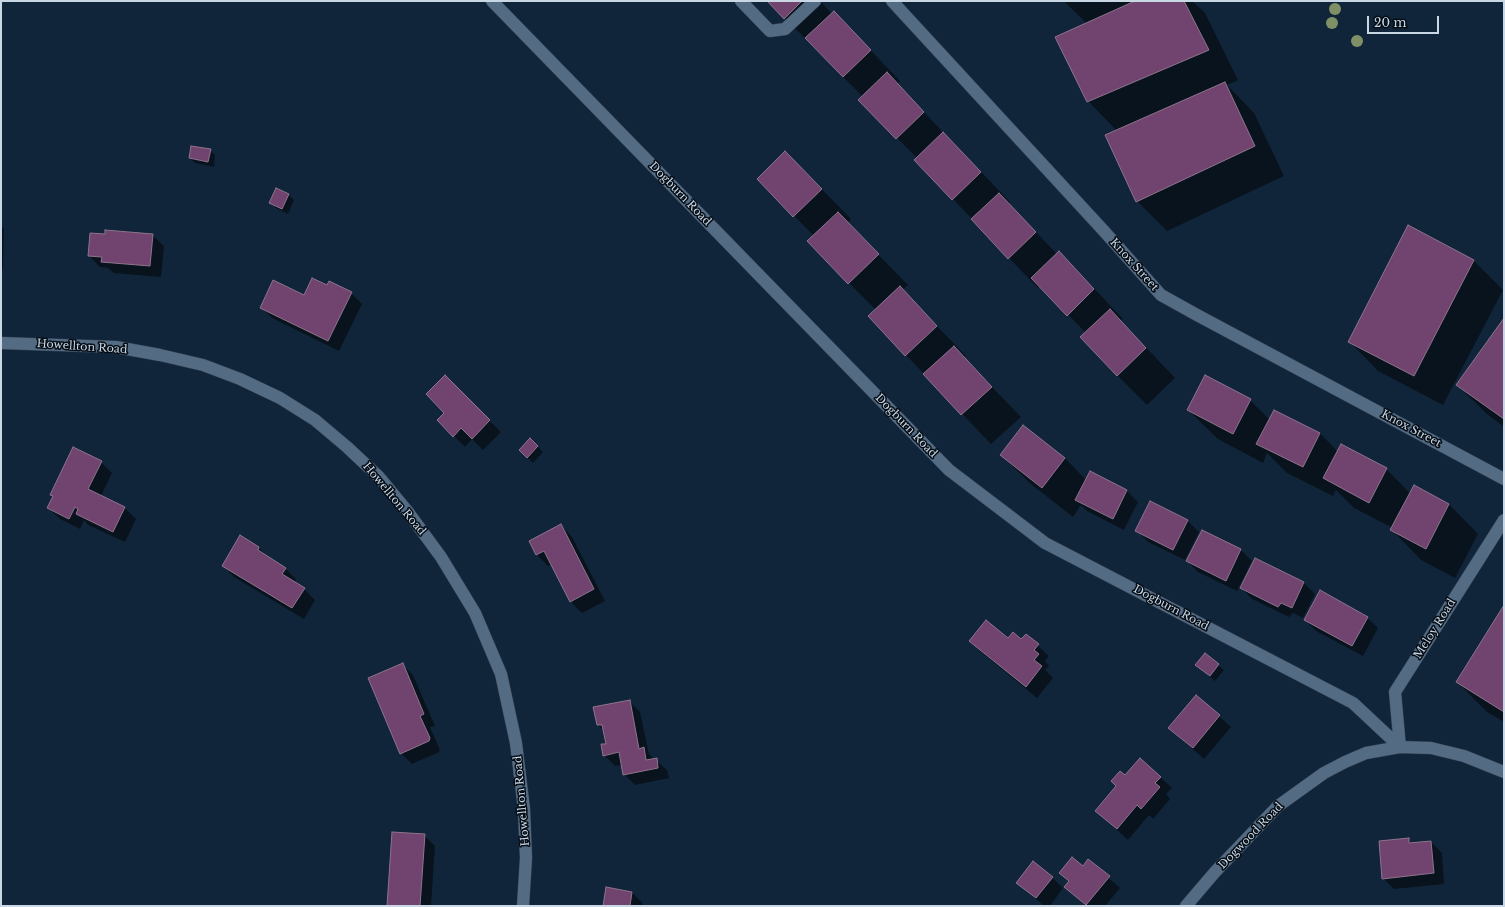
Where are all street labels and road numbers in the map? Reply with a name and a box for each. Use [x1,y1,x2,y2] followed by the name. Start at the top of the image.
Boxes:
[646,159,714,229] street label: Dogburn Road
[1107,236,1161,294] street label: Knox Street
[36,337,128,357] street label: Howellton Road
[872,391,940,461] street label: Dogburn Road
[1379,408,1443,450] street label: Knox Street
[360,460,428,538] street label: Howellton Road
[1131,583,1211,633] street label: Dogburn Road
[1411,597,1459,661] street label: Meloy Road
[511,755,533,847] street label: Howellton Road
[1216,800,1286,872] street label: Dogwood Road

